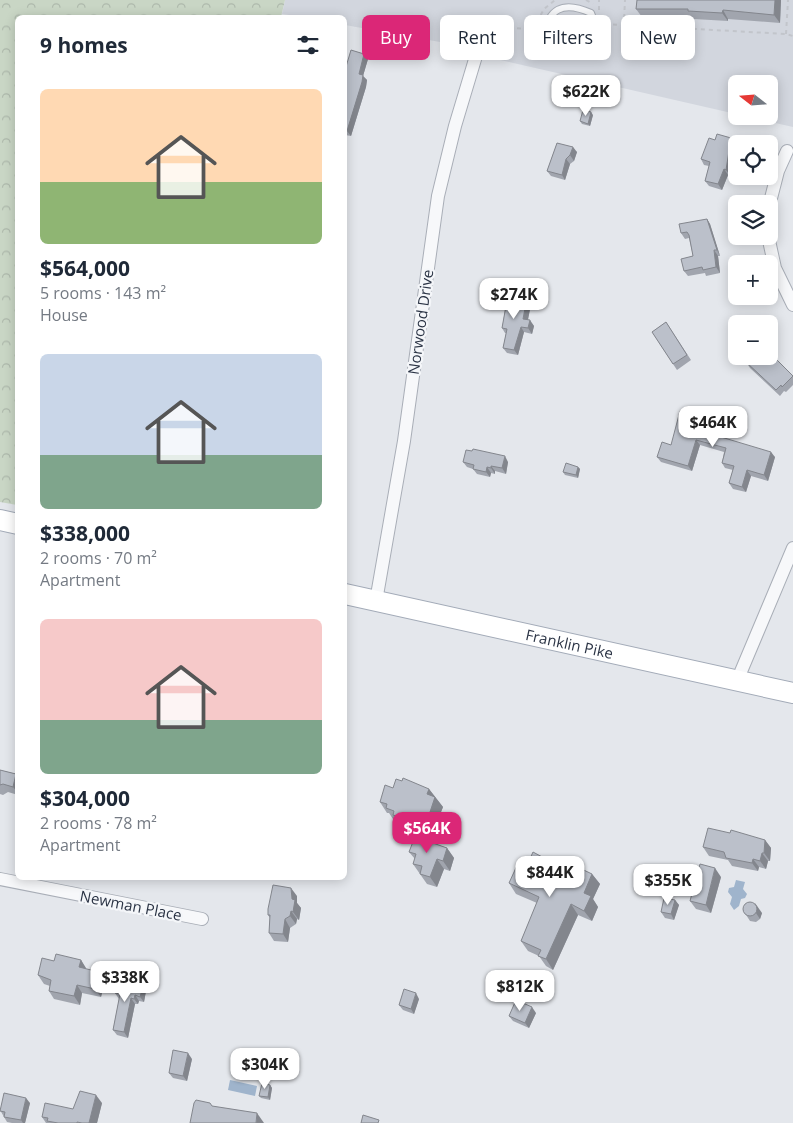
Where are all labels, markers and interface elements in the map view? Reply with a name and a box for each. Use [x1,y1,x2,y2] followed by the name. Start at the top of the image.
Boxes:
[362,15,430,60] chip: Buy
[440,15,514,60] chip: Rent
[524,15,611,60] chip: Filters
[621,15,695,60] chip: New
[40,31,128,59] text: 9 homes
[294,31,322,59] icon: filters
[551,74,621,117] pin: $622K
[728,75,778,125] north arrow
[728,75,778,365] map controls
[562,80,610,102] text: $622K
[136,122,226,212] icon: home
[728,135,778,185] button: locate
[728,195,778,245] button: layers
[40,254,130,282] text: $564,000
[728,255,778,305] button: +
[403,268,437,376] street label: Norwood Drive
[479,278,549,320] pin: $274K
[40,282,166,304] text: 5 rooms · 143 m²
[490,283,538,305] text: $274K
[40,304,88,326] text: House
[728,315,778,365] button: −
[136,387,226,477] icon: home
[678,406,748,448] pin: $464K
[689,411,737,433] text: $464K
[40,519,130,547] text: $338,000
[40,547,157,569] text: 2 rooms · 70 m²
[40,569,120,591] text: Apartment
[524,624,615,663] street label: Franklin Pike
[136,652,226,742] icon: home
[40,784,130,812] text: $304,000
[40,812,157,834] text: 2 rooms · 78 m²
[392,812,462,854] pin: $564K
[403,817,451,839] text: $564K
[40,834,120,856] text: Apartment
[515,856,585,898] pin: $844K
[526,861,574,883] text: $844K
[633,864,703,906] pin: $355K
[644,869,692,891] text: $355K
[78,885,184,925] street label: Newman Place
[90,960,160,1003] pin: $338K
[101,966,149,988] text: $338K
[485,970,555,1012] pin: $812K
[496,975,544,997] text: $812K
[230,1048,300,1090] pin: $304K
[241,1053,289,1075] text: $304K

